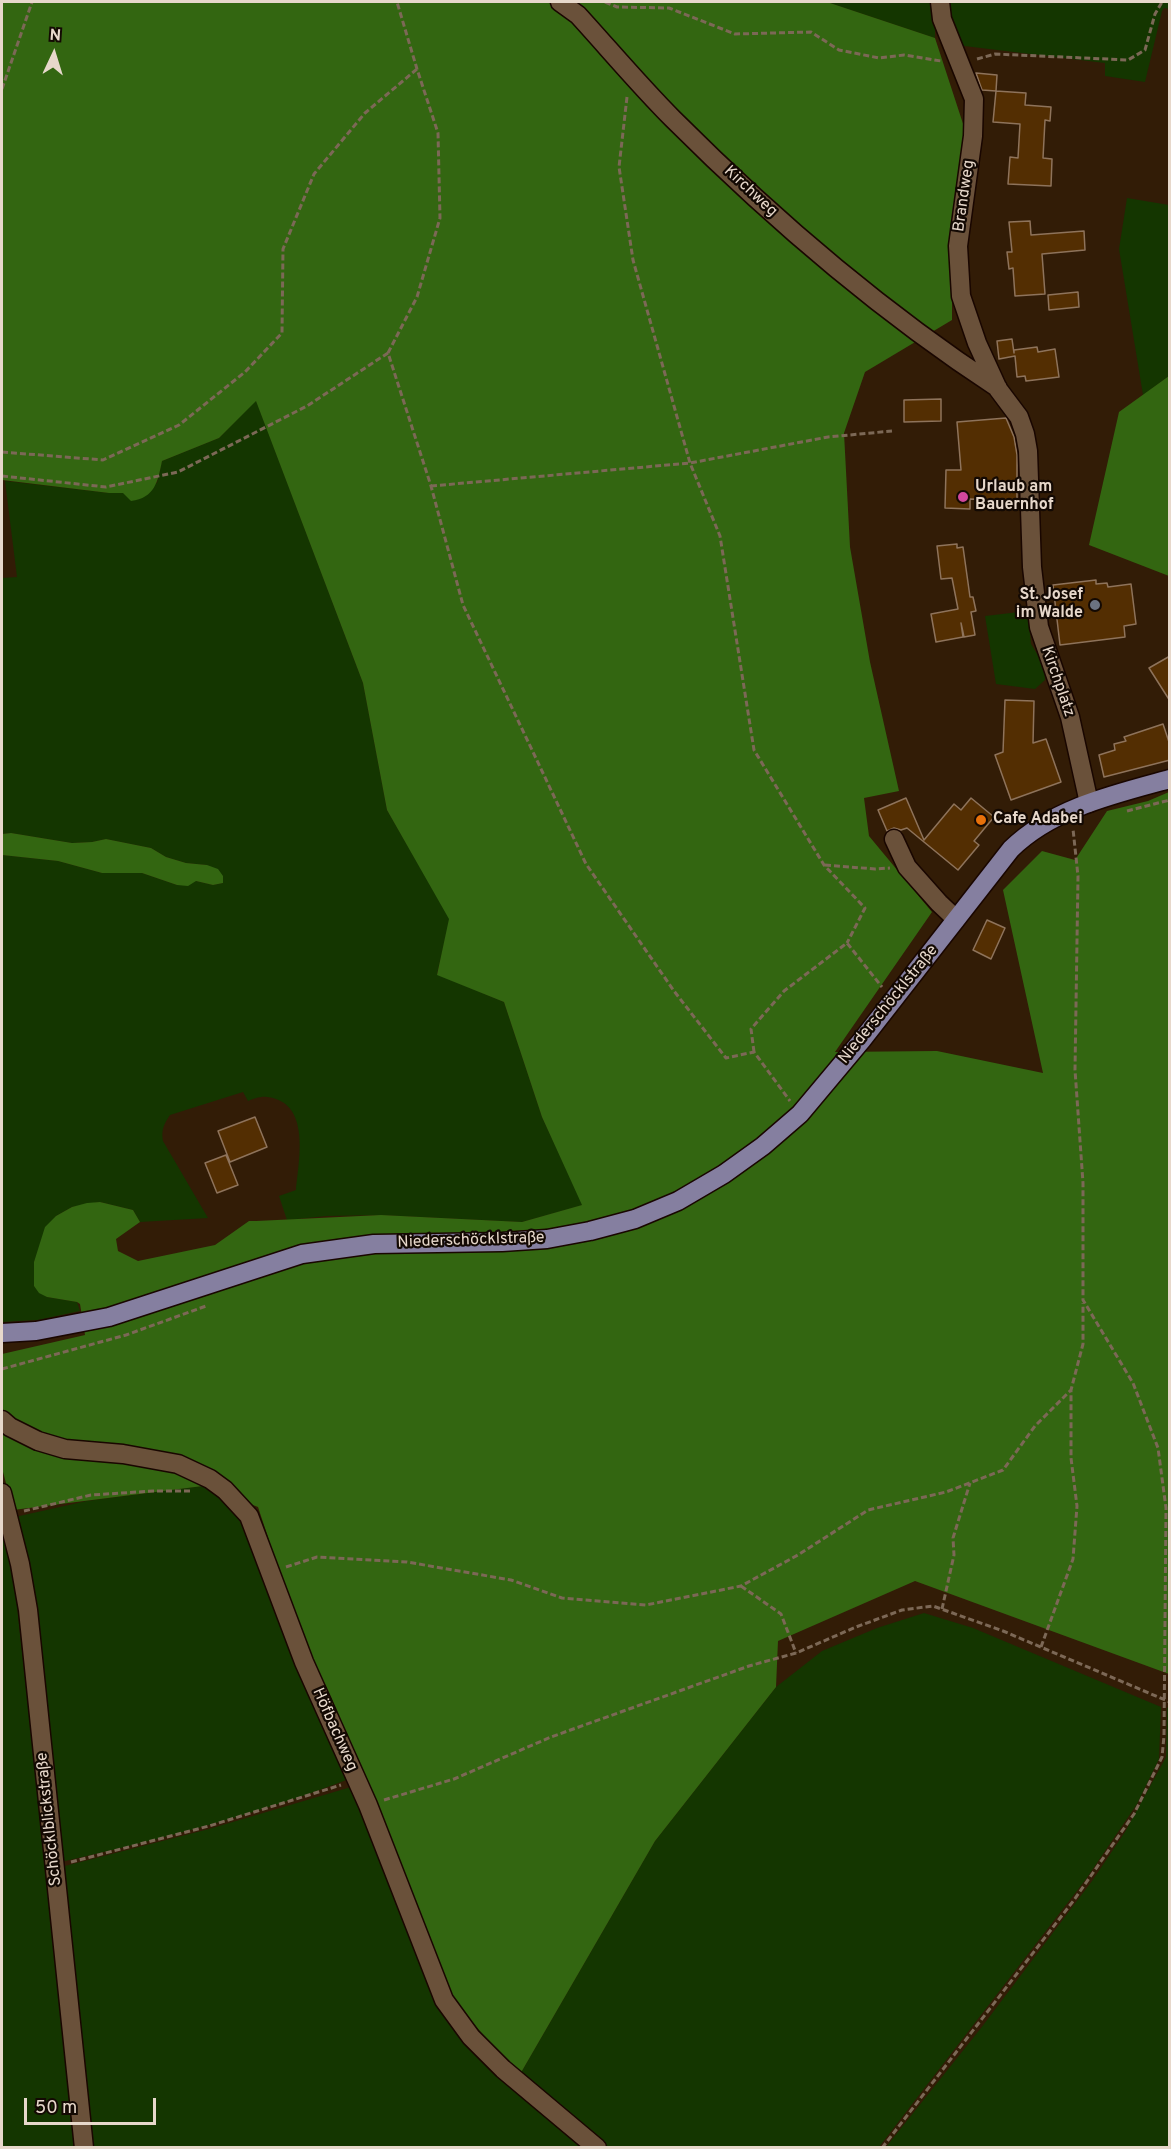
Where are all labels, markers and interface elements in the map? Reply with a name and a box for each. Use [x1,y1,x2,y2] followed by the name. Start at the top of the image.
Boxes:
[24,24,84,84] north arrow
[49,26,62,46] text: N
[950,159,980,233] street label: Brandweg
[719,162,781,222] street label: Kirchweg
[975,478,1054,516] place label: Urlaub am Bauernhof
[956,490,970,504] marker: Urlaub am Bauernhof
[1016,586,1083,624] place label: St. Josef im Walde
[1088,598,1102,612] marker: St. Josef im Walde
[1036,644,1078,720] street label: Kirchplatz
[993,810,1083,830] place label: Cafe Adabei
[974,813,988,827] marker: Cafe Adabei
[835,942,943,1068] street label: Niederschöcklstraße
[397,1229,545,1253] street label: Niederschöcklstraße
[307,1685,361,1775] street label: Höfbachweg
[33,1751,67,1887] street label: Schöcklblickstraße
[27,2086,159,2124] scale bar
[35,2097,77,2120] text: 50 m

